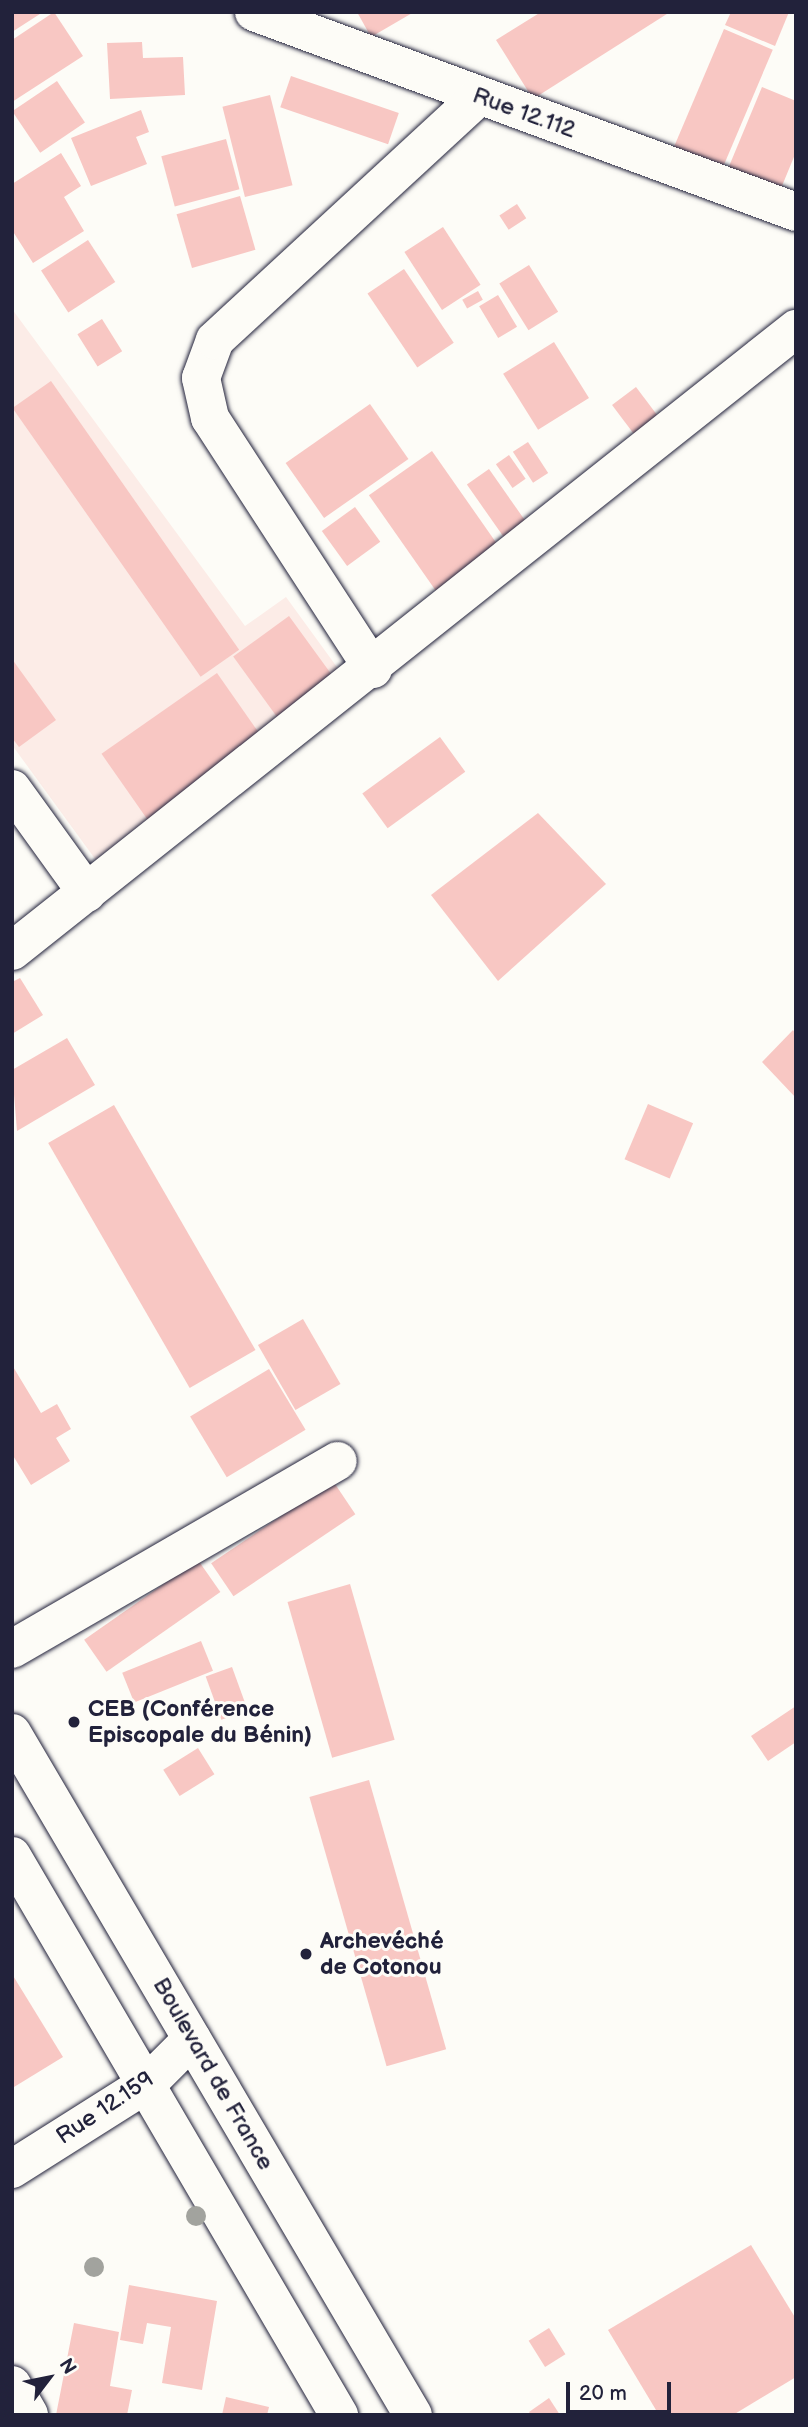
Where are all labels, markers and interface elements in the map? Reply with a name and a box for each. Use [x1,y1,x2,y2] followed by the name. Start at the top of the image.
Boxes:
[469,82,579,144] street label: Rue 12.112
[88,1695,312,1749] place label: CEB (Conférence Episcopale du Bénin)
[66,1714,82,1730] marker: CEB (Conférence Episcopale du Bénin)
[320,1927,444,1981] place label: Archevéché de Cotonou
[298,1946,314,1962] marker: Archevéché de Cotonou
[147,1973,279,2175] street label: Boulevard de France
[51,2065,159,2151] street label: Rue 12.159
[14,2343,84,2413] north arrow
[54,2354,81,2379] text: N
[570,2368,675,2412] scale bar
[579,2381,627,2406] text: 20 m

